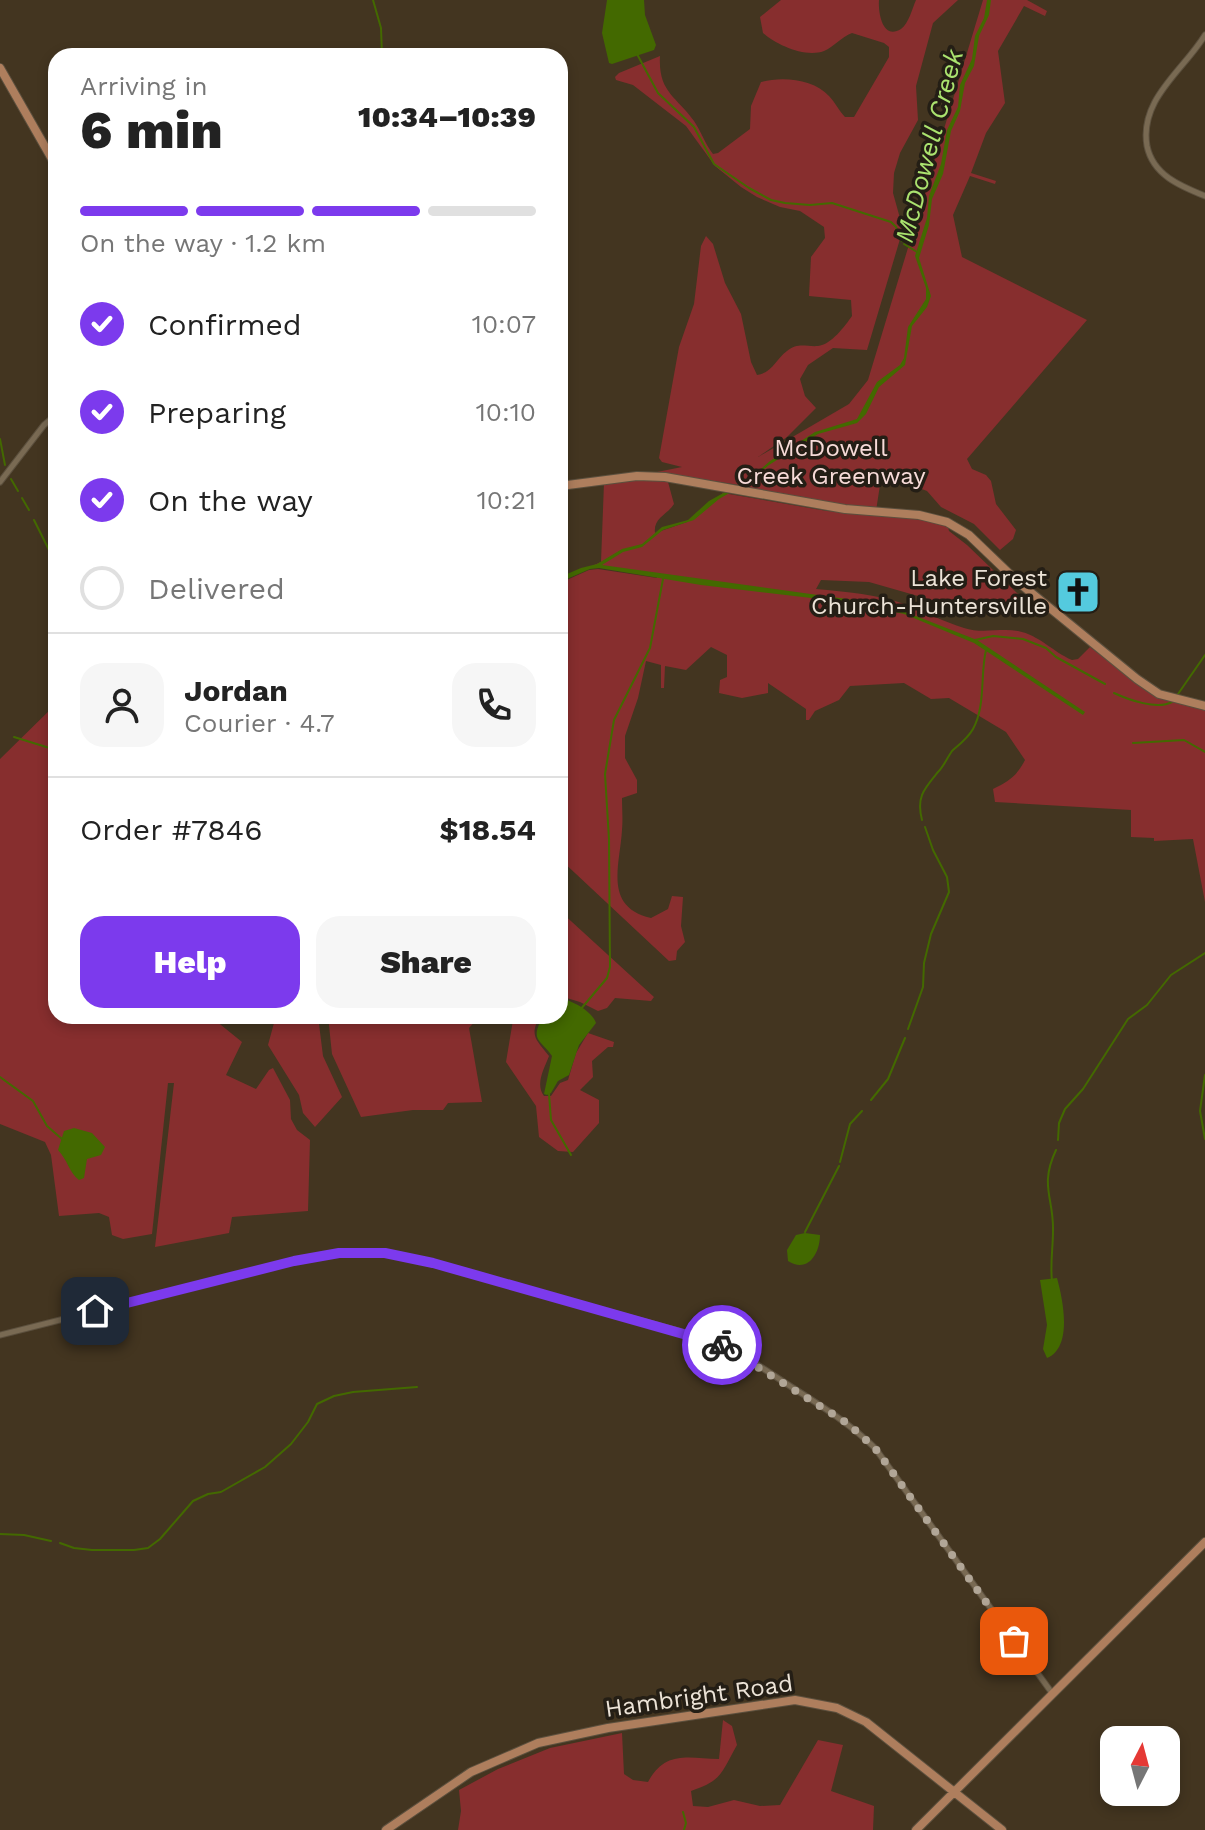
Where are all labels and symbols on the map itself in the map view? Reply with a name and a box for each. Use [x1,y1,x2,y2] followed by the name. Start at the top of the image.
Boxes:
[889,45,969,246] water label: McDowell Creek
[736,434,926,490] park label: McDowell Creek Greenway
[811,564,1047,620] place label: Lake Forest Church-Huntersville
[1054,568,1102,616] church icon: Lake Forest Church-Huntersville
[61,1277,129,1345] pin
[682,1305,762,1385] courier
[980,1607,1048,1675] pin
[603,1669,795,1723] street label: Hambright Road
[1100,1726,1180,1806] north arrow

